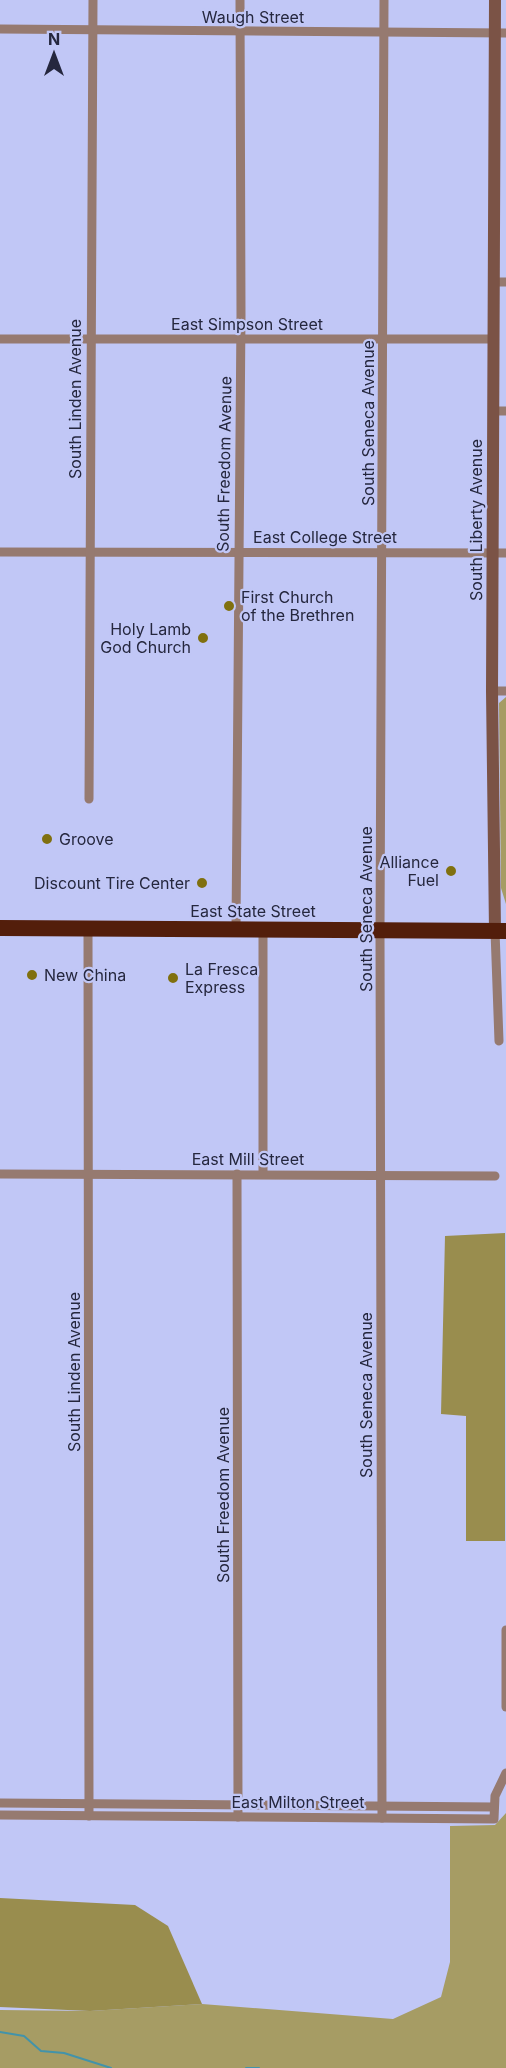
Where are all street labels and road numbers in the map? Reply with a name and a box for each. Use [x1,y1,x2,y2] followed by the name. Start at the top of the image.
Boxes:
[202,7,304,27] street label: Waugh Street
[171,314,323,334] street label: East Simpson Street
[65,319,85,479] street label: South Linden Avenue
[358,340,378,506] street label: South Seneca Avenue
[212,376,236,552] street label: South Freedom Avenue
[466,439,486,601] street label: South Liberty Avenue
[253,527,397,547] street label: East College Street
[356,826,376,992] street label: South Seneca Avenue
[190,901,316,921] street label: East State Street
[192,1149,304,1169] street label: East Mill Street
[64,1292,84,1452] street label: South Linden Avenue
[356,1312,376,1478] street label: South Seneca Avenue
[213,1407,233,1583] street label: South Freedom Avenue
[232,1792,365,1812] street label: East Milton Street

